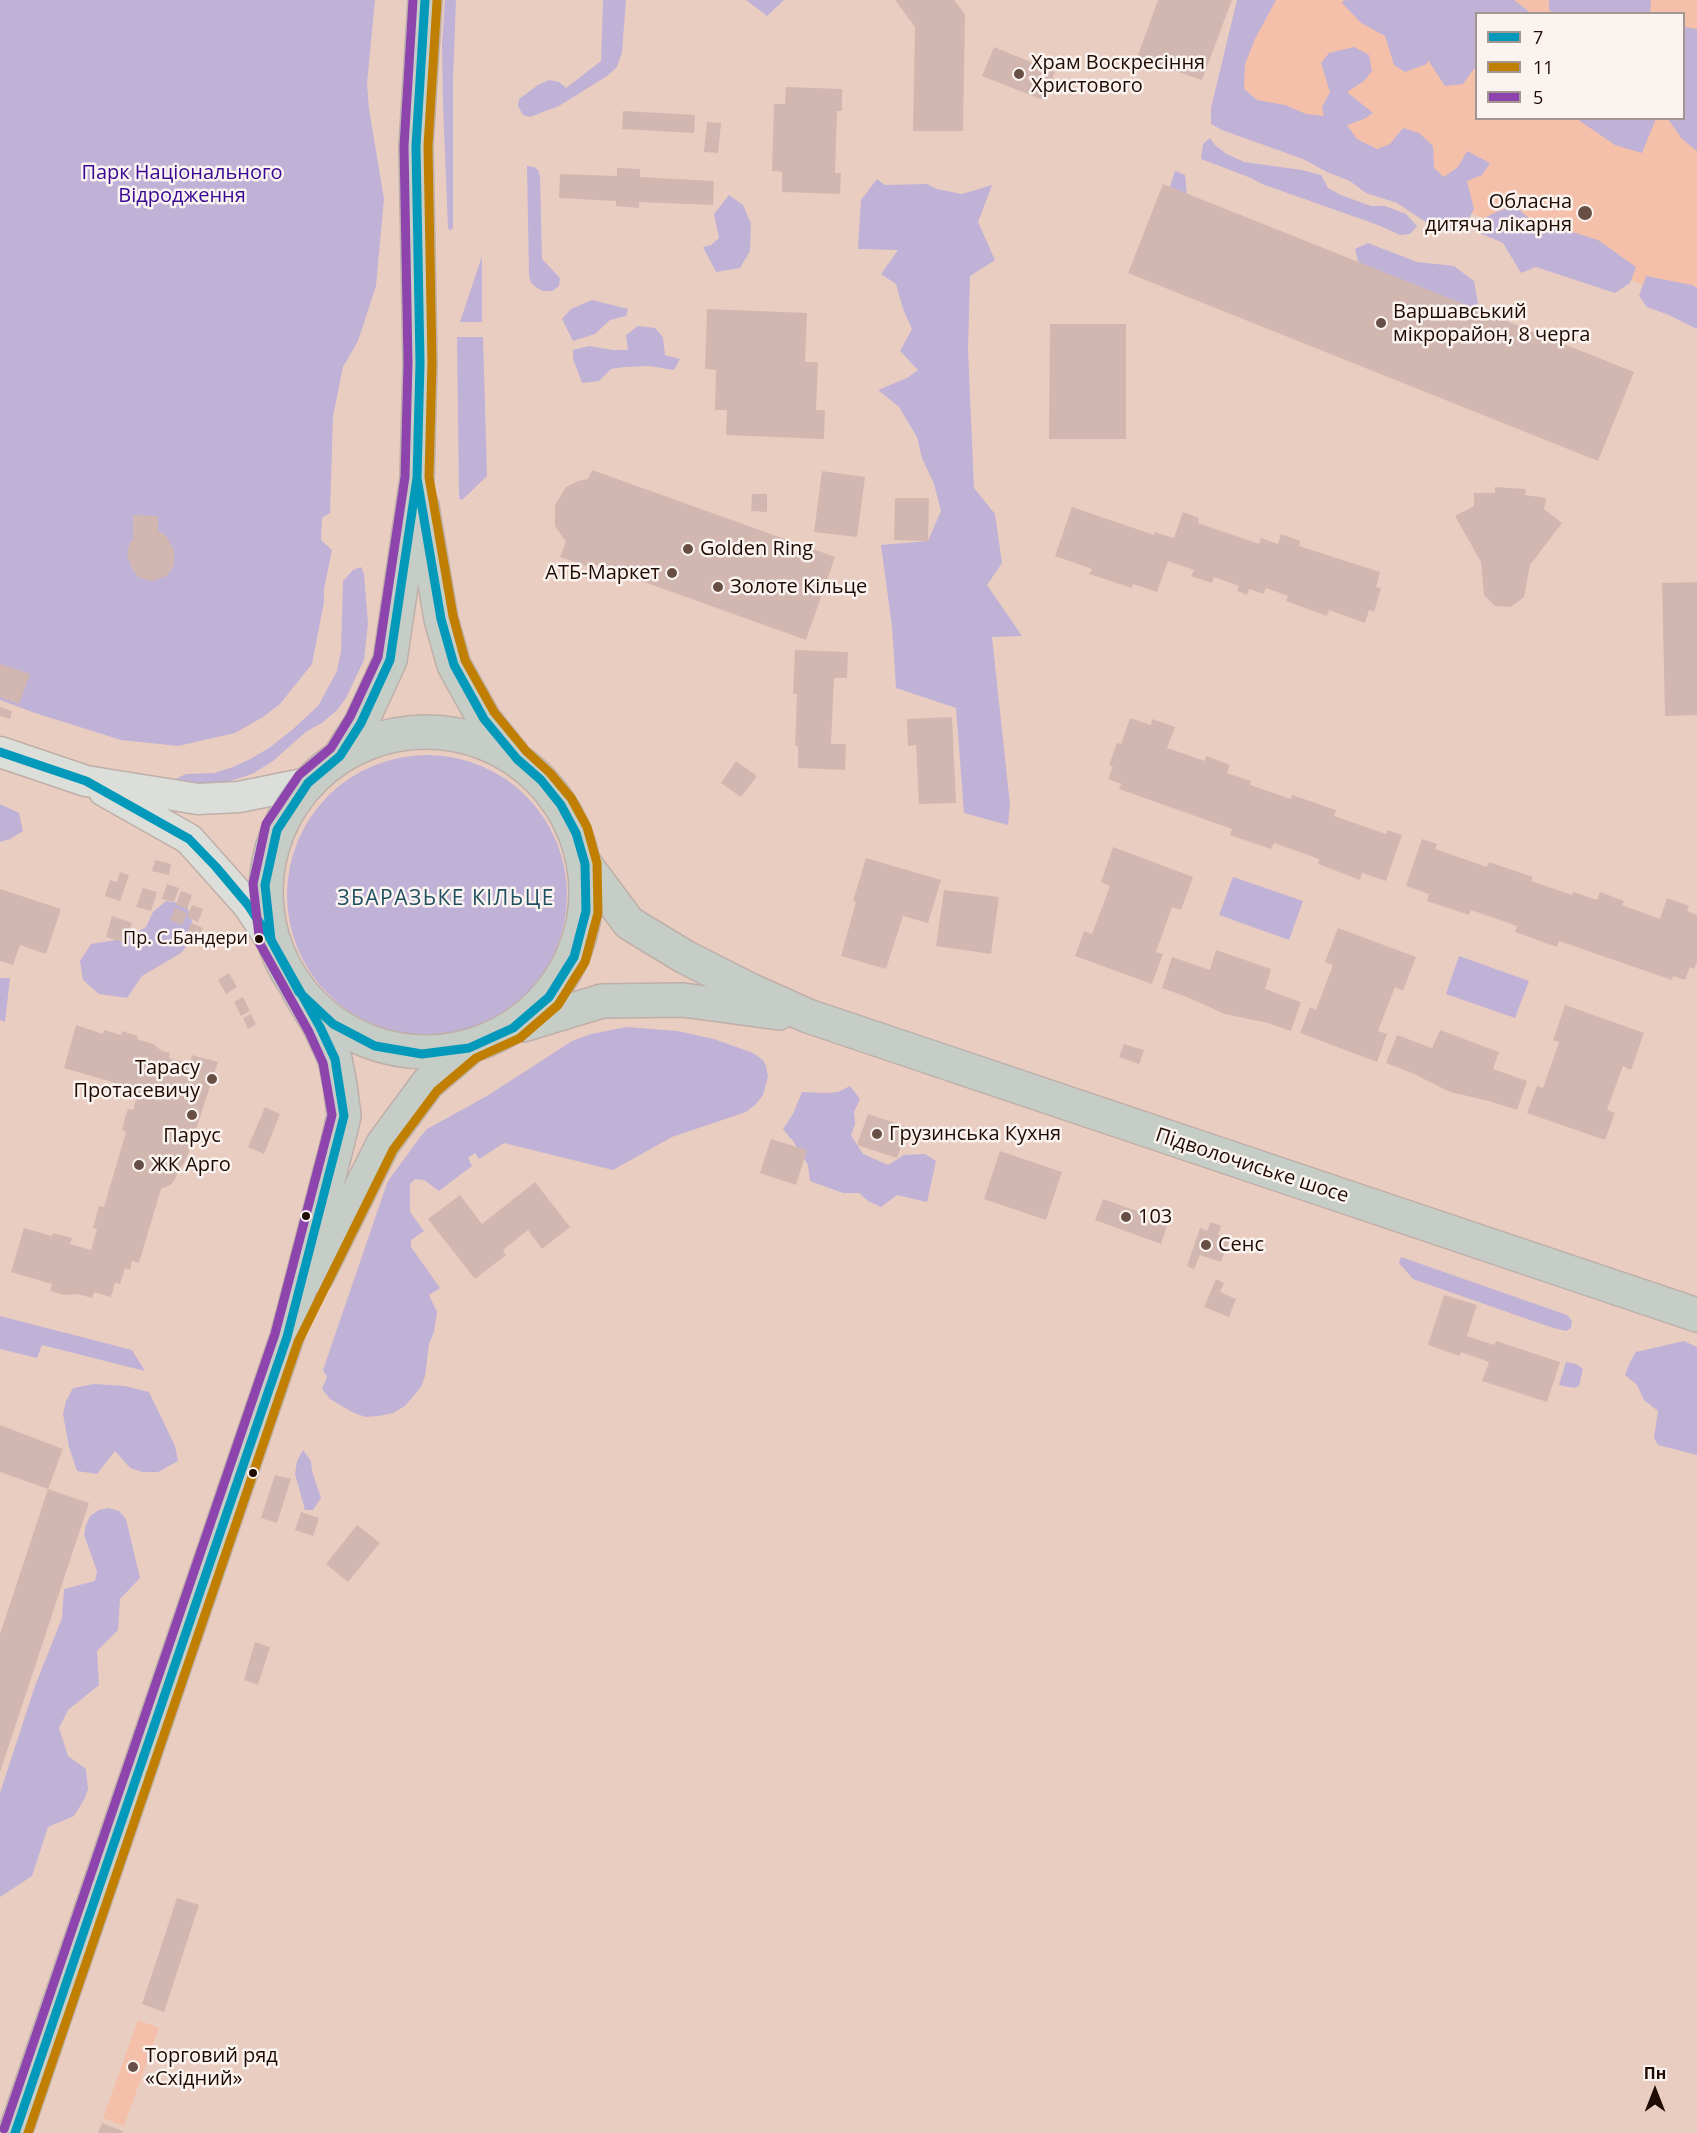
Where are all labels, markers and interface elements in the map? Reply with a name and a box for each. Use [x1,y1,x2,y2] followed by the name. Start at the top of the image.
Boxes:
[1475,12,1685,120] legend
[1533,25,1543,49] text: 7
[1031,51,1205,98] place label: Храм Воскресіння Христового
[1533,55,1554,79] text: 11
[1012,67,1026,81] marker: Храм Воскресіння Христового
[1533,85,1543,109] text: 5
[81,161,283,208] park label: Парк Національного Відродження
[1425,190,1572,237] place label: Обласна дитяча лікарня
[1576,204,1594,222] marker: Обласна дитяча лікарня
[1393,300,1590,347] place label: Варшавський мікрорайон, 8 черга
[1374,316,1388,330] marker: Варшавський мікрорайон, 8 черга
[700,537,813,561] place label: Golden Ring
[681,542,695,556] marker: Golden Ring
[545,561,660,585] place label: АТБ-Маркет
[665,566,679,580] marker: АТБ-Маркет
[730,575,867,599] place label: Золоте Кільце
[711,580,725,594] marker: Золоте Кільце
[337,886,555,912] district label: ЗБАРАЗЬКЕ КІЛЬЦЕ
[123,928,248,950] place label: Пр. С.Бандери
[253,933,265,945] marker: Пр. С.Бандери
[73,1056,200,1103] place label: Тарасу Протасевичу
[205,1072,219,1086] marker: Тарасу Протасевичу
[185,1108,199,1122] marker: Парус
[889,1122,1061,1146] place label: Грузинська Кухня
[1152,1123,1352,1209] street label: Підволочиське шосе
[163,1124,221,1148] place label: Парус
[870,1127,884,1141] marker: Грузинська Кухня
[151,1153,231,1177] place label: ЖК Арго
[132,1158,146,1172] marker: ЖК Арго
[1138,1205,1172,1229] place label: 103
[300,1210,312,1222] unlabelled marker
[1119,1210,1133,1224] marker: 103
[1218,1233,1264,1257] place label: Сенс
[1199,1238,1213,1252] marker: Сенс
[247,1467,259,1479] unlabelled marker
[145,2044,278,2091] place label: Торговий ряд «Східний»
[126,2060,140,2074] marker: Торговий ряд «Східний»
[1625,2061,1685,2121] north arrow
[1644,2062,1666,2084] text: Пн

